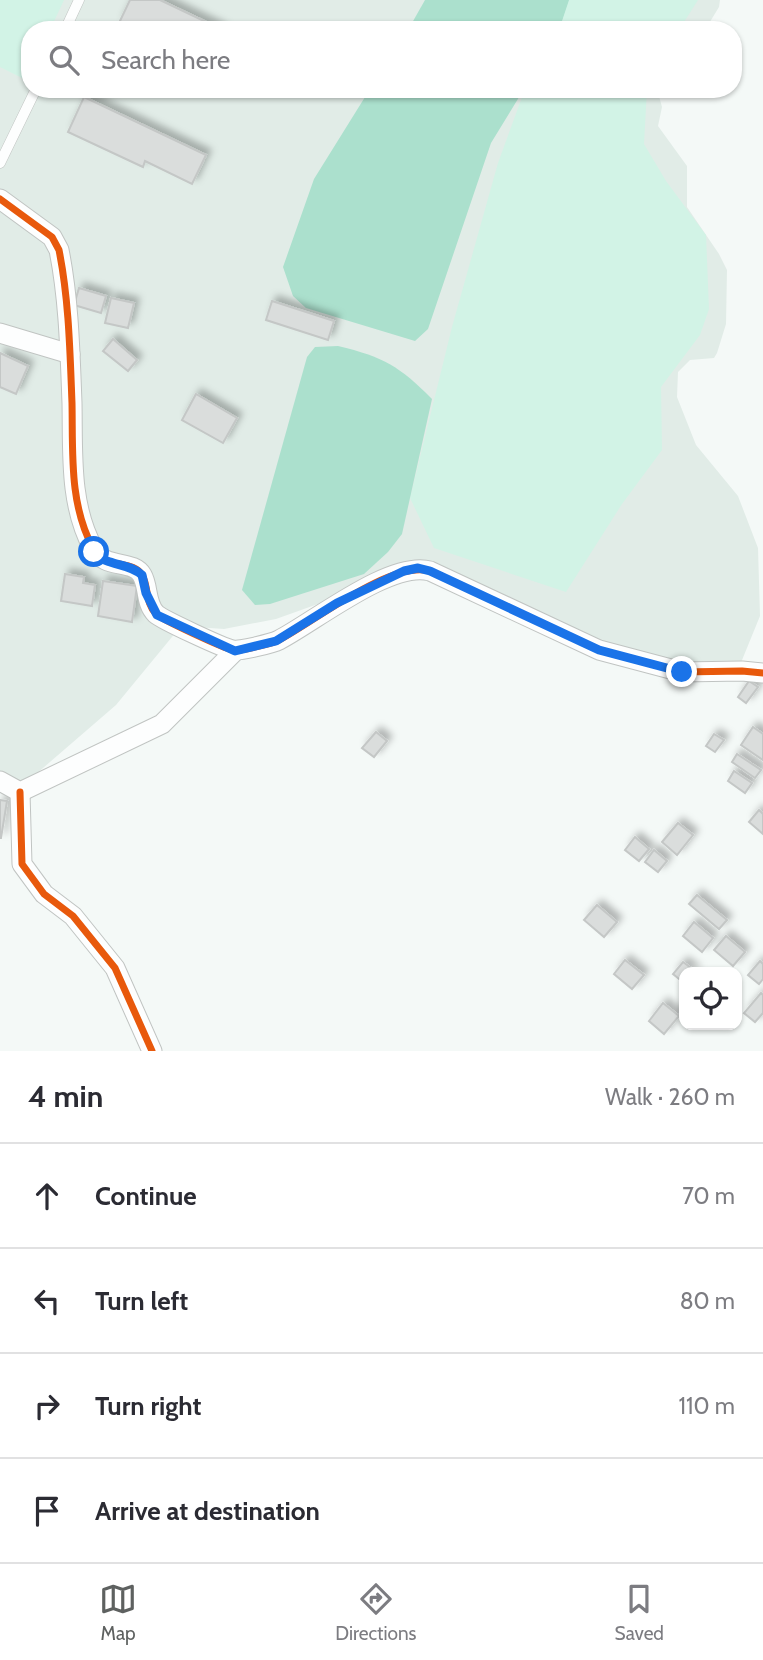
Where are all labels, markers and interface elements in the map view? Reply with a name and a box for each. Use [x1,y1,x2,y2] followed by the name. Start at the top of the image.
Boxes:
[21,21,742,98] search box
[45,41,83,79] icon: search
[101,44,230,76] text: Search here
[78,536,109,567] route start
[666,656,697,687] route end
[679,967,742,1030] map controls
[679,967,742,1030] button: locate
[28,1078,103,1115] text: 4 min
[605,1083,735,1111] text: Walk · 260 m
[28,1177,66,1215] icon: ahead
[95,1180,197,1212] text: Continue
[682,1182,735,1210] text: 70 m
[28,1282,66,1320] icon: left
[95,1285,188,1317] text: Turn left
[680,1287,735,1315] text: 80 m
[28,1387,66,1425] icon: right
[95,1390,201,1422] text: Turn right
[679,1392,735,1420] text: 110 m
[28,1492,66,1530] icon: arrive
[95,1495,320,1527] text: Arrive at destination
[99,1580,137,1645] tab: Map
[335,1580,416,1645] tab: Directions
[615,1580,664,1645] tab: Saved

